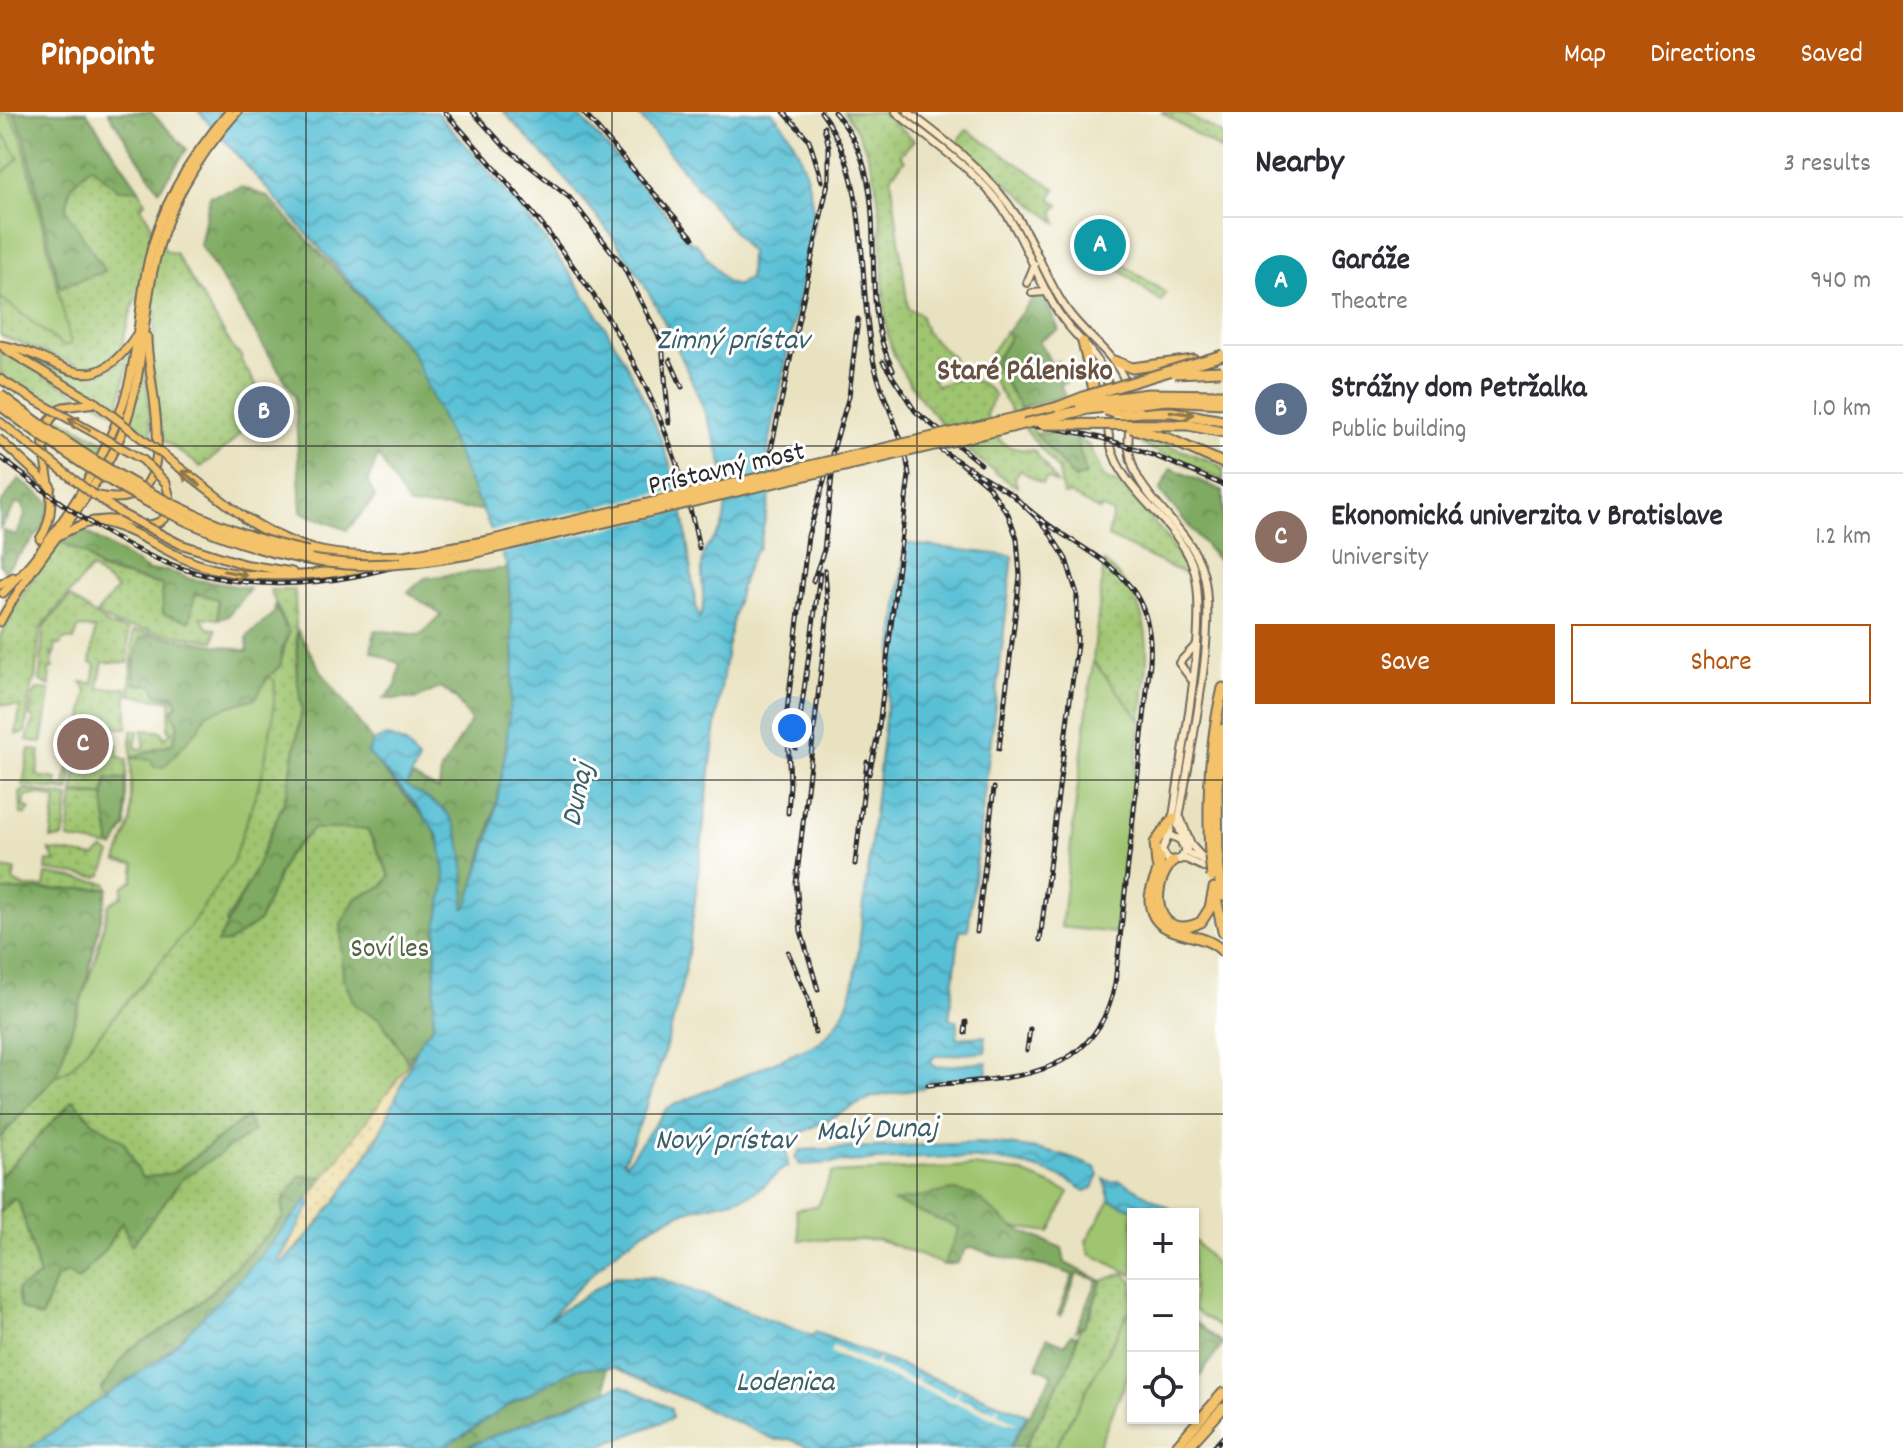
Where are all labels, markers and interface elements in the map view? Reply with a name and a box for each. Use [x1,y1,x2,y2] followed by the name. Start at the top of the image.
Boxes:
[40,29,155,84] text: Pinpoint
[1564,36,1606,76] text: Map
[1650,36,1756,76] text: Directions
[1800,36,1863,76] text: Saved
[1255,140,1344,189] text: Nearby
[1784,146,1871,183] text: 3 results
[1074,215,1126,275] pin: A
[1331,241,1410,284] text: Garáže
[1274,263,1288,300] text: A
[1810,263,1871,300] text: 940 m
[1331,284,1408,321] text: Theatre
[657,321,813,364] water label: Zimný prístav
[937,352,1113,395] district label: Staré Pálenisko
[1331,369,1587,412] text: Strážny dom Petržalka
[238,382,290,442] pin: B
[1275,391,1287,428] text: B
[1812,391,1871,428] text: 1.0 km
[1168,406,1194,421] one-way arrow
[1331,412,1466,449] text: Public building
[68,416,91,432] one-way arrow
[645,434,809,508] street label: Prístavný most
[181,470,202,487] one-way arrow
[1331,497,1723,540] text: Ekonomická univerzita v Bratislave
[1275,519,1287,556] text: C
[1815,519,1871,556] text: 1.2 km
[1331,540,1428,577] text: University
[221,566,247,581] one-way arrow
[1255,624,1555,704] button: Save
[1571,624,1871,704] button: Share
[772,708,812,748] your location
[57,714,109,774] pin: C
[552,756,608,831] water label: Dunaj
[351,931,429,971] park label: Soví les
[815,1108,942,1156] water label: Malý Dunaj
[655,1121,799,1164] water label: Nový prístav
[1127,1208,1199,1424] map controls
[1127,1208,1199,1280] button: +
[1127,1280,1199,1352] button: −
[1127,1352,1199,1424] button: locate
[736,1363,836,1406] water label: Lodenica

